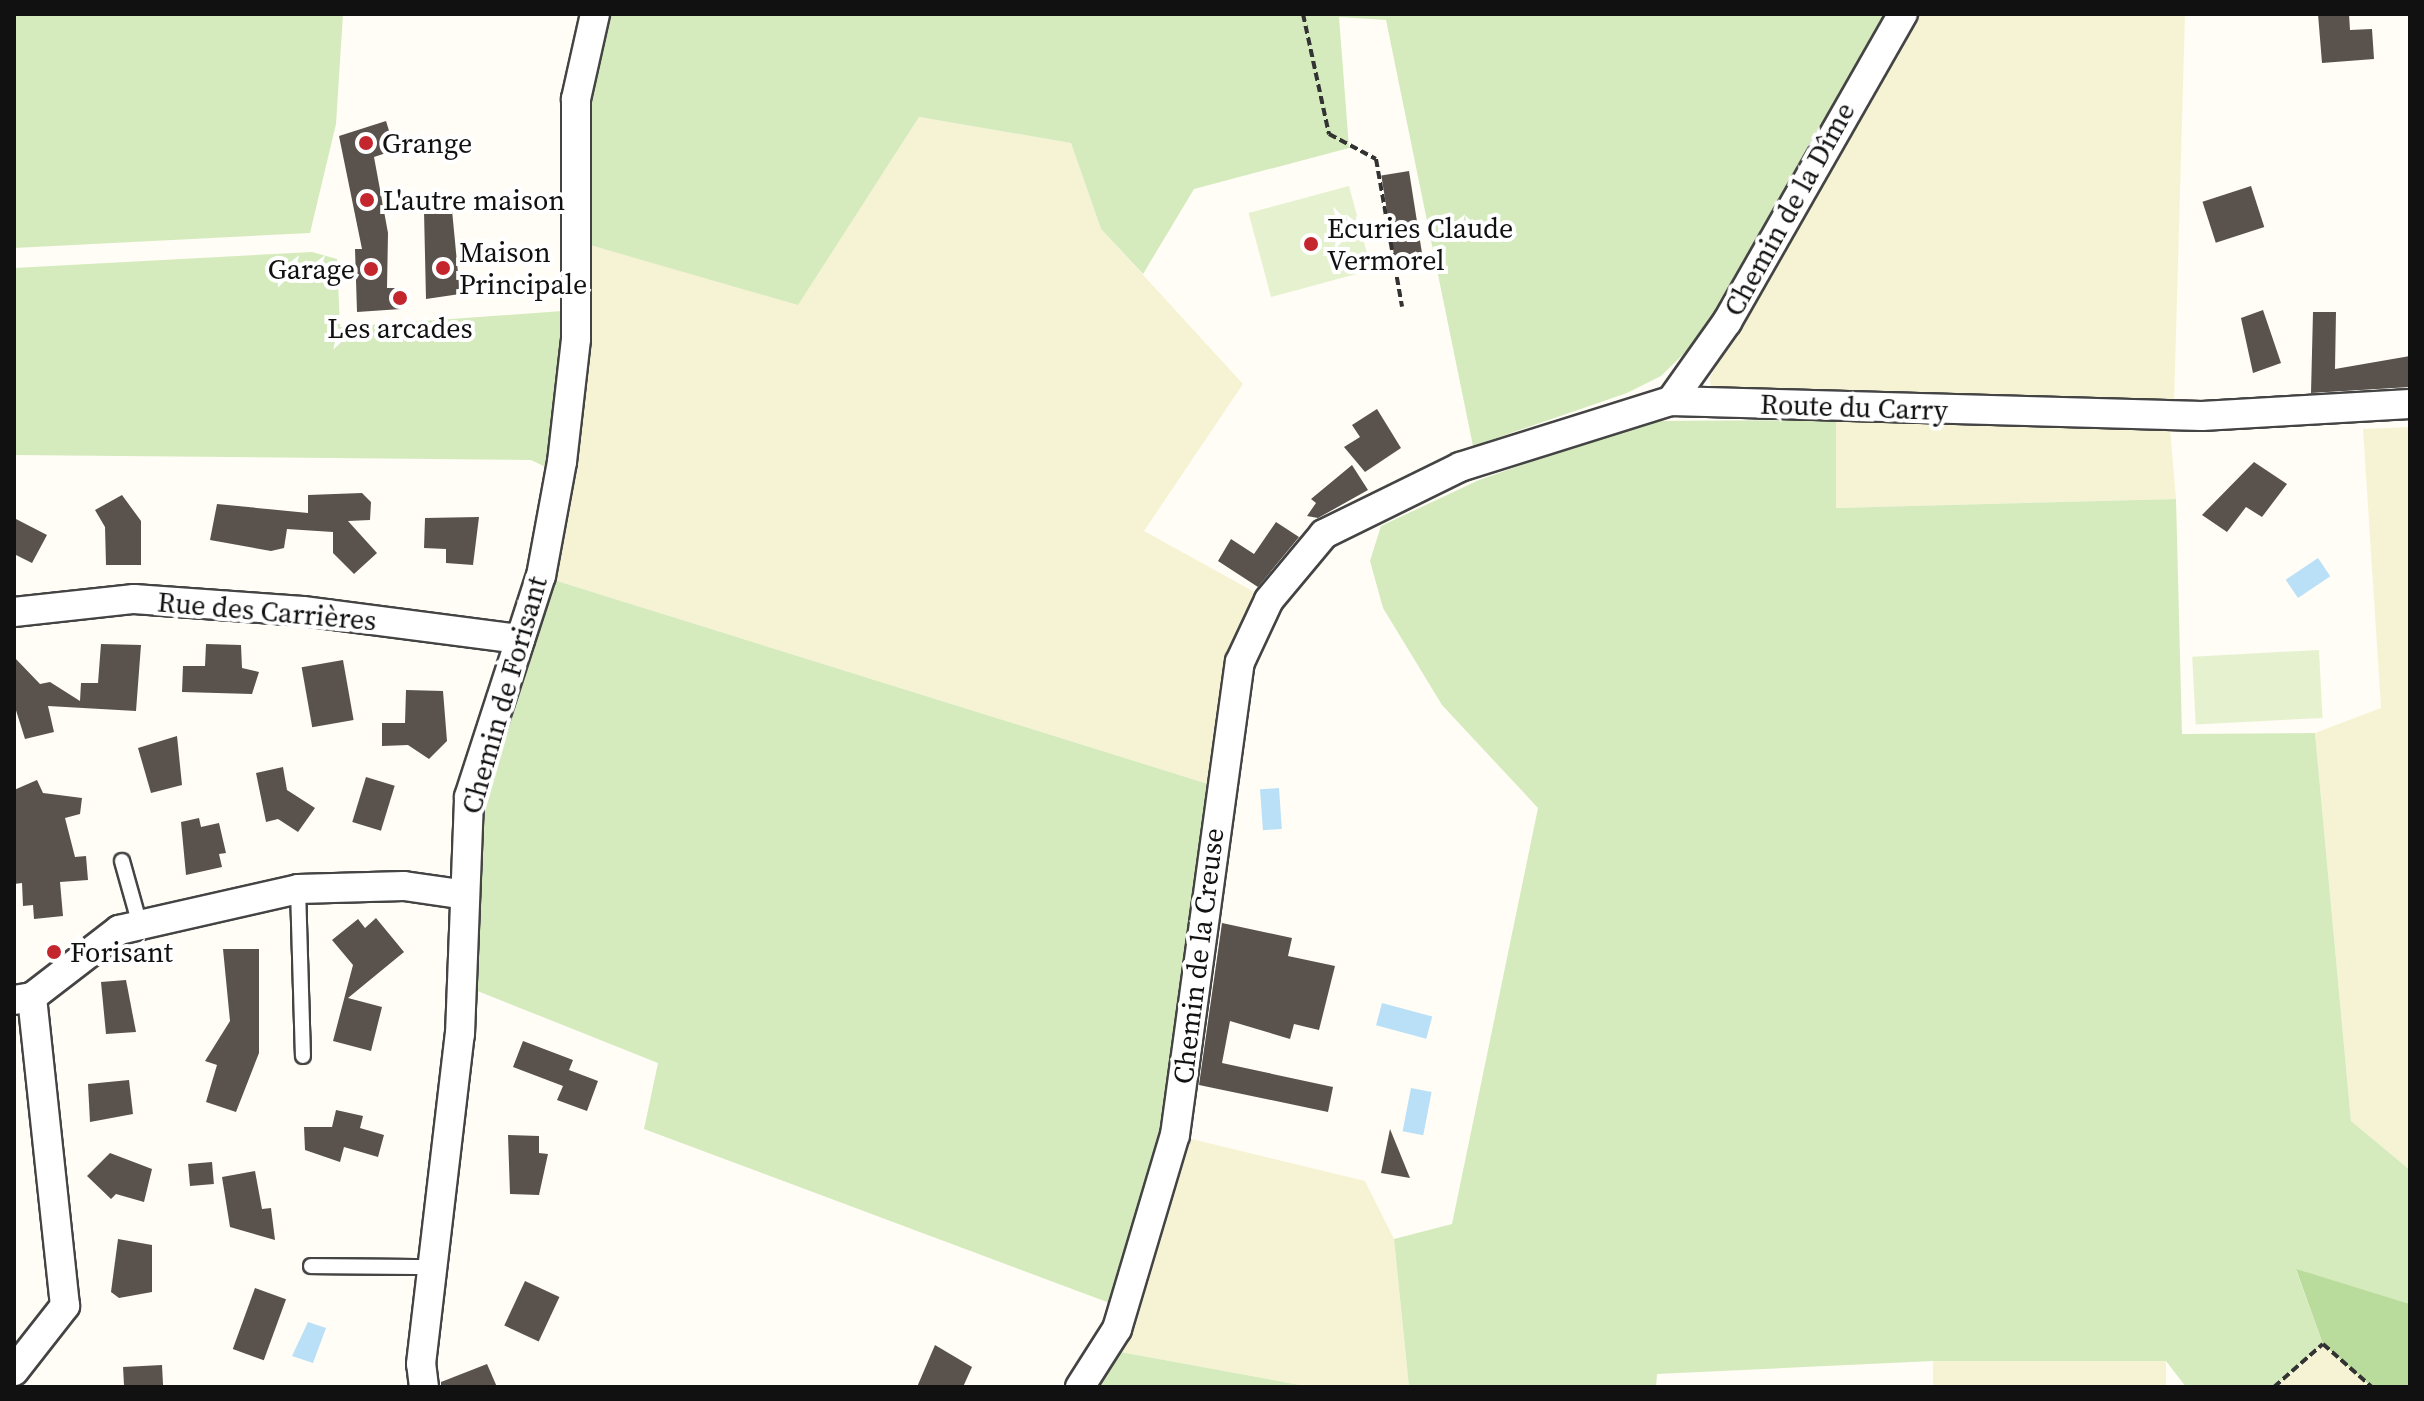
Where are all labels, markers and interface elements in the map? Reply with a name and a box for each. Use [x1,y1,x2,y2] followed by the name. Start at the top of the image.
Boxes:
[1716,96,1862,322] street label: Chemin de la Dîme
[382,126,472,160] place label: Grange
[357,134,375,152] marker: Grange
[383,183,565,217] place label: L'autre maison
[358,191,376,209] marker: L'autre maison
[1327,211,1513,277] place label: Ecuries Claude Vermorel
[459,235,587,301] place label: Maison Principale
[1302,235,1320,253] marker: Ecuries Claude Vermorel
[268,252,355,286] place label: Garage
[434,259,452,277] marker: Maison Principale
[362,260,380,278] marker: Garage
[391,289,409,307] marker: Les arcades
[327,311,473,345] place label: Les arcades
[1760,387,1948,427] street label: Route du Carry
[454,572,554,818] street label: Chemin de Forisant
[156,585,378,637] street label: Rue des Carrières
[1166,826,1230,1086] street label: Chemin de la Creuse
[70,935,173,969] place label: Forisant
[45,943,63,961] marker: Forisant

